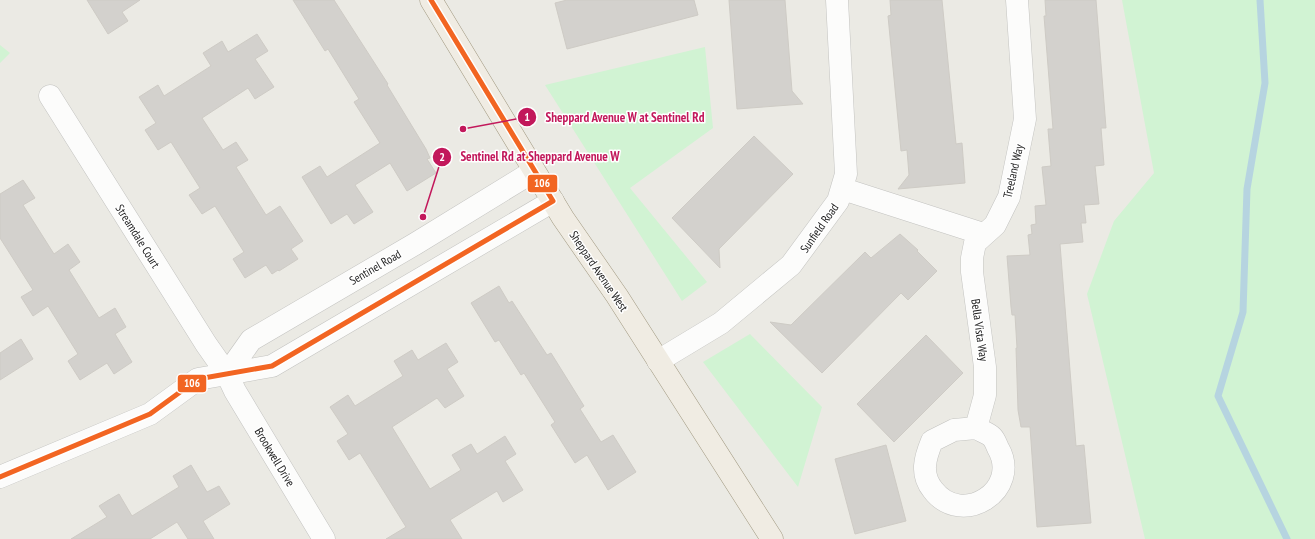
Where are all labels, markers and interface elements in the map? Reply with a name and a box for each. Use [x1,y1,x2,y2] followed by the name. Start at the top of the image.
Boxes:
[517,105,713,130] callout: Sheppard Avenue W at Sentinel Rd
[524,109,530,124] text: 1
[546,109,705,126] text: Sheppard Avenue W at Sentinel Rd
[1000,142,1027,199] street label: Treeland Way
[432,144,628,169] callout: Sentinel Rd at Sheppard Avenue W
[460,148,620,165] text: Sentinel Rd at Sheppard Avenue W
[439,149,445,164] text: 2
[527,174,558,193] line badge: 106
[534,176,550,190] text: 106
[797,200,841,256] street label: Sunfield Road
[113,201,164,271] street label: Streamdale Court
[567,228,632,315] street label: Sheppard Avenue West
[346,246,404,288] street label: Sentinel Road
[968,298,992,363] street label: Bella Vista Way
[177,374,207,393] line badge: 106
[184,376,200,390] text: 106
[252,425,298,489] street label: Brookwell Drive

